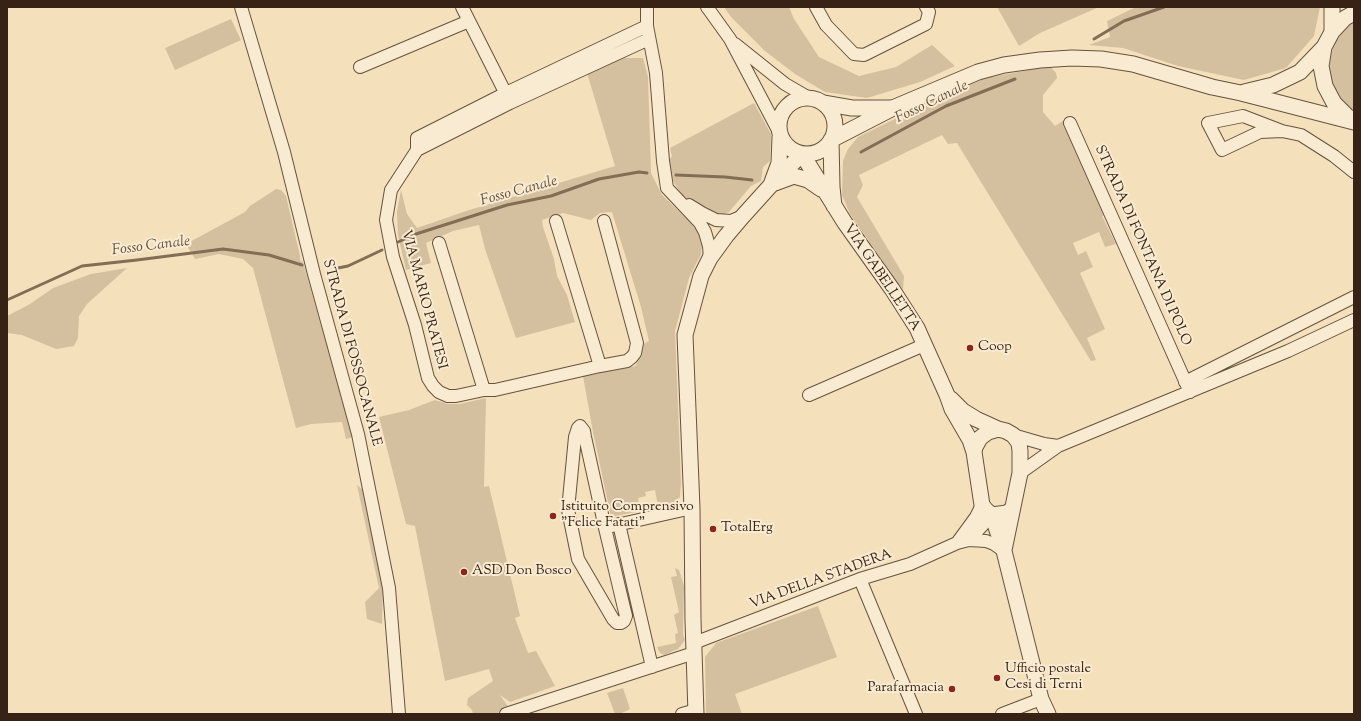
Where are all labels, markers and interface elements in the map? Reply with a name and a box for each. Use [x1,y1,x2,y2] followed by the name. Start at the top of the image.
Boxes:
[893,78,971,128] water label: Fosso Canale
[1090,143,1194,349] street label: STRADA DI FONTANA DI POLO
[479,173,559,211] water label: Fosso Canale
[839,221,923,335] street label: VIA GABELLETTA
[396,229,450,371] street label: VIA MARIO PRATESI
[111,233,191,261] water label: Fosso Canale
[318,258,384,448] street label: STRADA DI FOSSOCANALE
[978,340,1012,356] place label: Coop
[965,343,975,353] marker: Coop
[561,500,694,532] place label: Istituito Comprensivo "Felice Fatati"
[548,511,558,521] marker: Istituito Comprensivo "Felice Fatati"
[721,521,773,537] place label: TotalErg
[708,524,718,534] marker: TotalErg
[748,546,894,614] street label: VIA DELLA STADERA
[472,564,572,580] place label: ASD Don Bosco
[459,567,469,577] marker: ASD Don Bosco
[1005,662,1091,694] place label: Ufficio postale Cesi di Terni
[992,673,1002,683] marker: Ufficio postale Cesi di Terni
[867,681,944,697] place label: Parafarmacia
[947,684,957,694] marker: Parafarmacia

